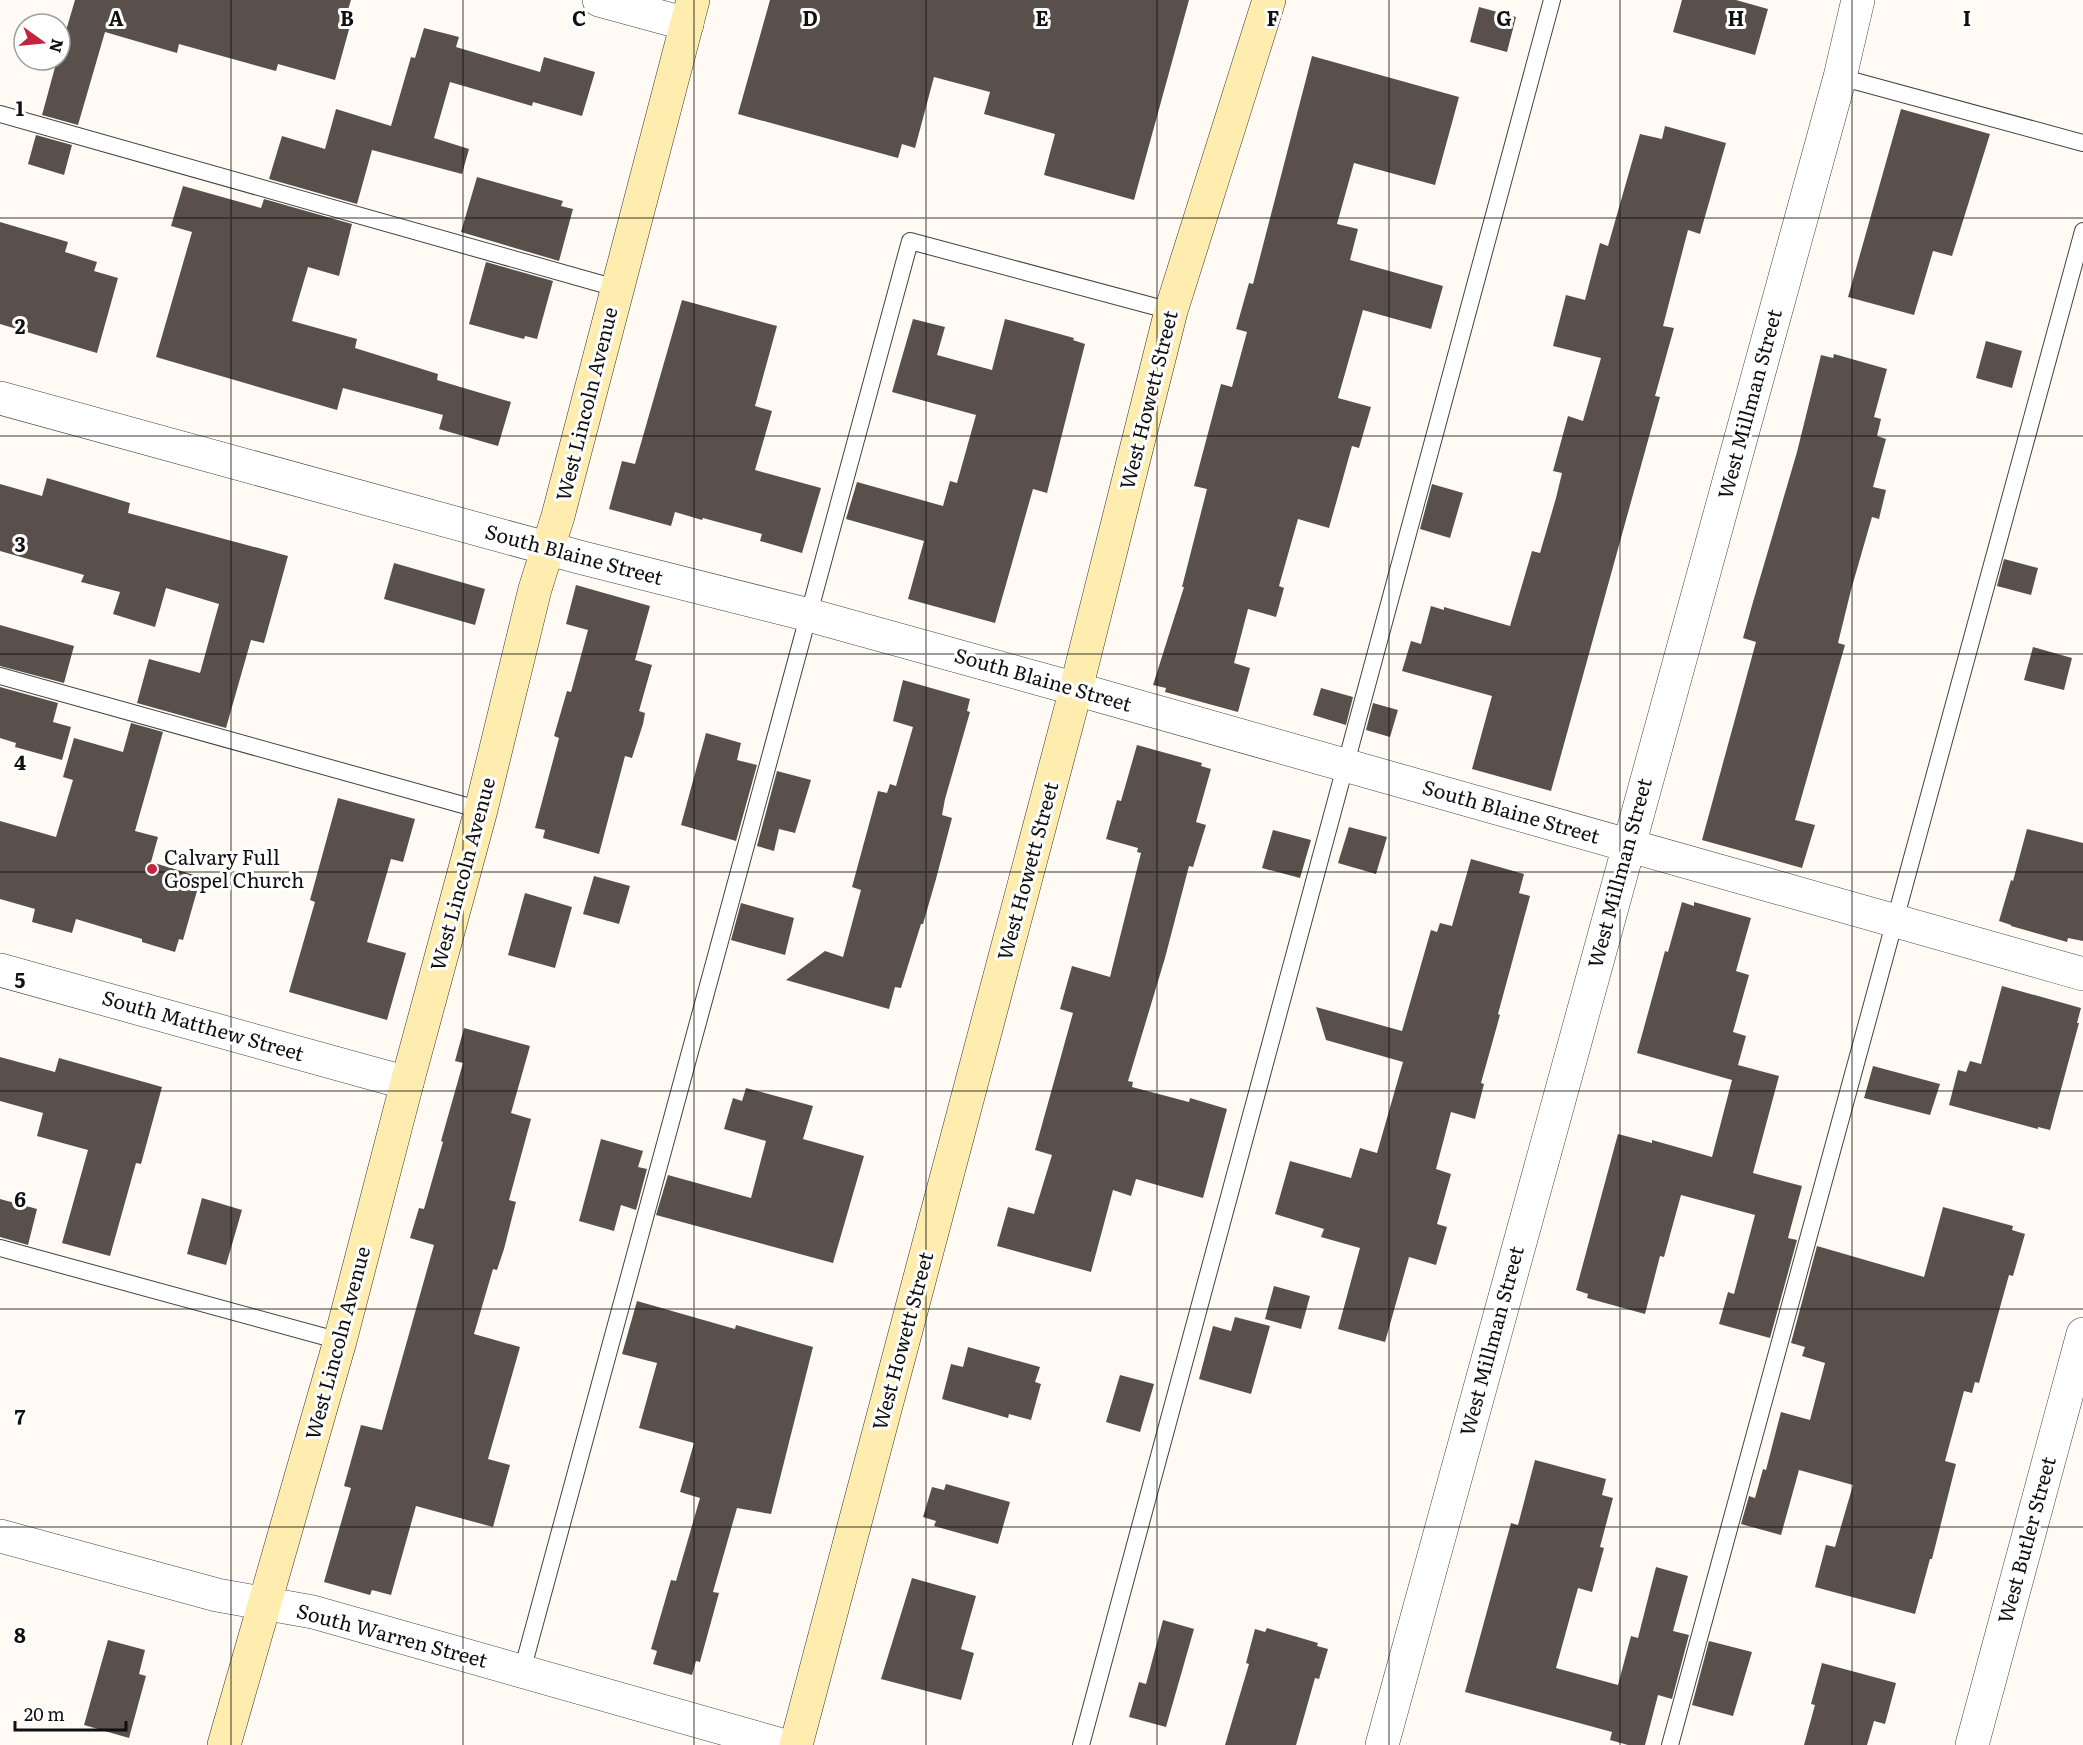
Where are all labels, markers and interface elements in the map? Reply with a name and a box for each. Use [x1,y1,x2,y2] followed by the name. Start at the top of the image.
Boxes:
[108,2,124,32] text: A
[340,2,354,32] text: B
[572,2,586,32] text: C
[802,2,818,32] text: D
[1035,2,1049,32] text: E
[1267,2,1280,32] text: F
[1496,2,1512,32] text: G
[1728,2,1744,32] text: H
[1963,2,1971,32] text: I
[12,12,72,72] north arrow
[44,37,71,56] text: N
[16,92,24,122] text: 1
[546,303,624,504] street label: West Lincoln Avenue
[1708,305,1788,502] street label: West Millman Street
[1110,307,1184,492] street label: West Howett Street
[15,310,26,340] text: 2
[482,515,667,591] street label: South Blaine Street
[14,528,26,558] text: 3
[951,638,1136,718] street label: South Blaine Street
[14,746,26,776] text: 4
[1419,770,1604,850] street label: South Blaine Street
[421,774,501,973] street label: West Lincoln Avenue
[1578,774,1658,971] street label: West Millman Street
[988,778,1064,963] street label: West Howett Street
[164,841,304,894] place label: Calvary Full Gospel Church
[145,862,159,876] marker: Calvary Full Gospel Church
[15,964,26,994] text: 5
[99,981,308,1067] street label: South Matthew Street
[14,1183,26,1213] text: 6
[1450,1242,1530,1439] street label: West Millman Street
[296,1243,376,1442] street label: West Lincoln Avenue
[863,1248,939,1433] street label: West Howett Street
[15,1401,26,1431] text: 7
[1988,1453,2062,1626] street label: West Butler Street
[294,1594,491,1674] street label: South Warren Street
[14,1619,26,1649] text: 8
[15,1694,126,1732] scale bar
[24,1700,65,1727] text: 20 m

